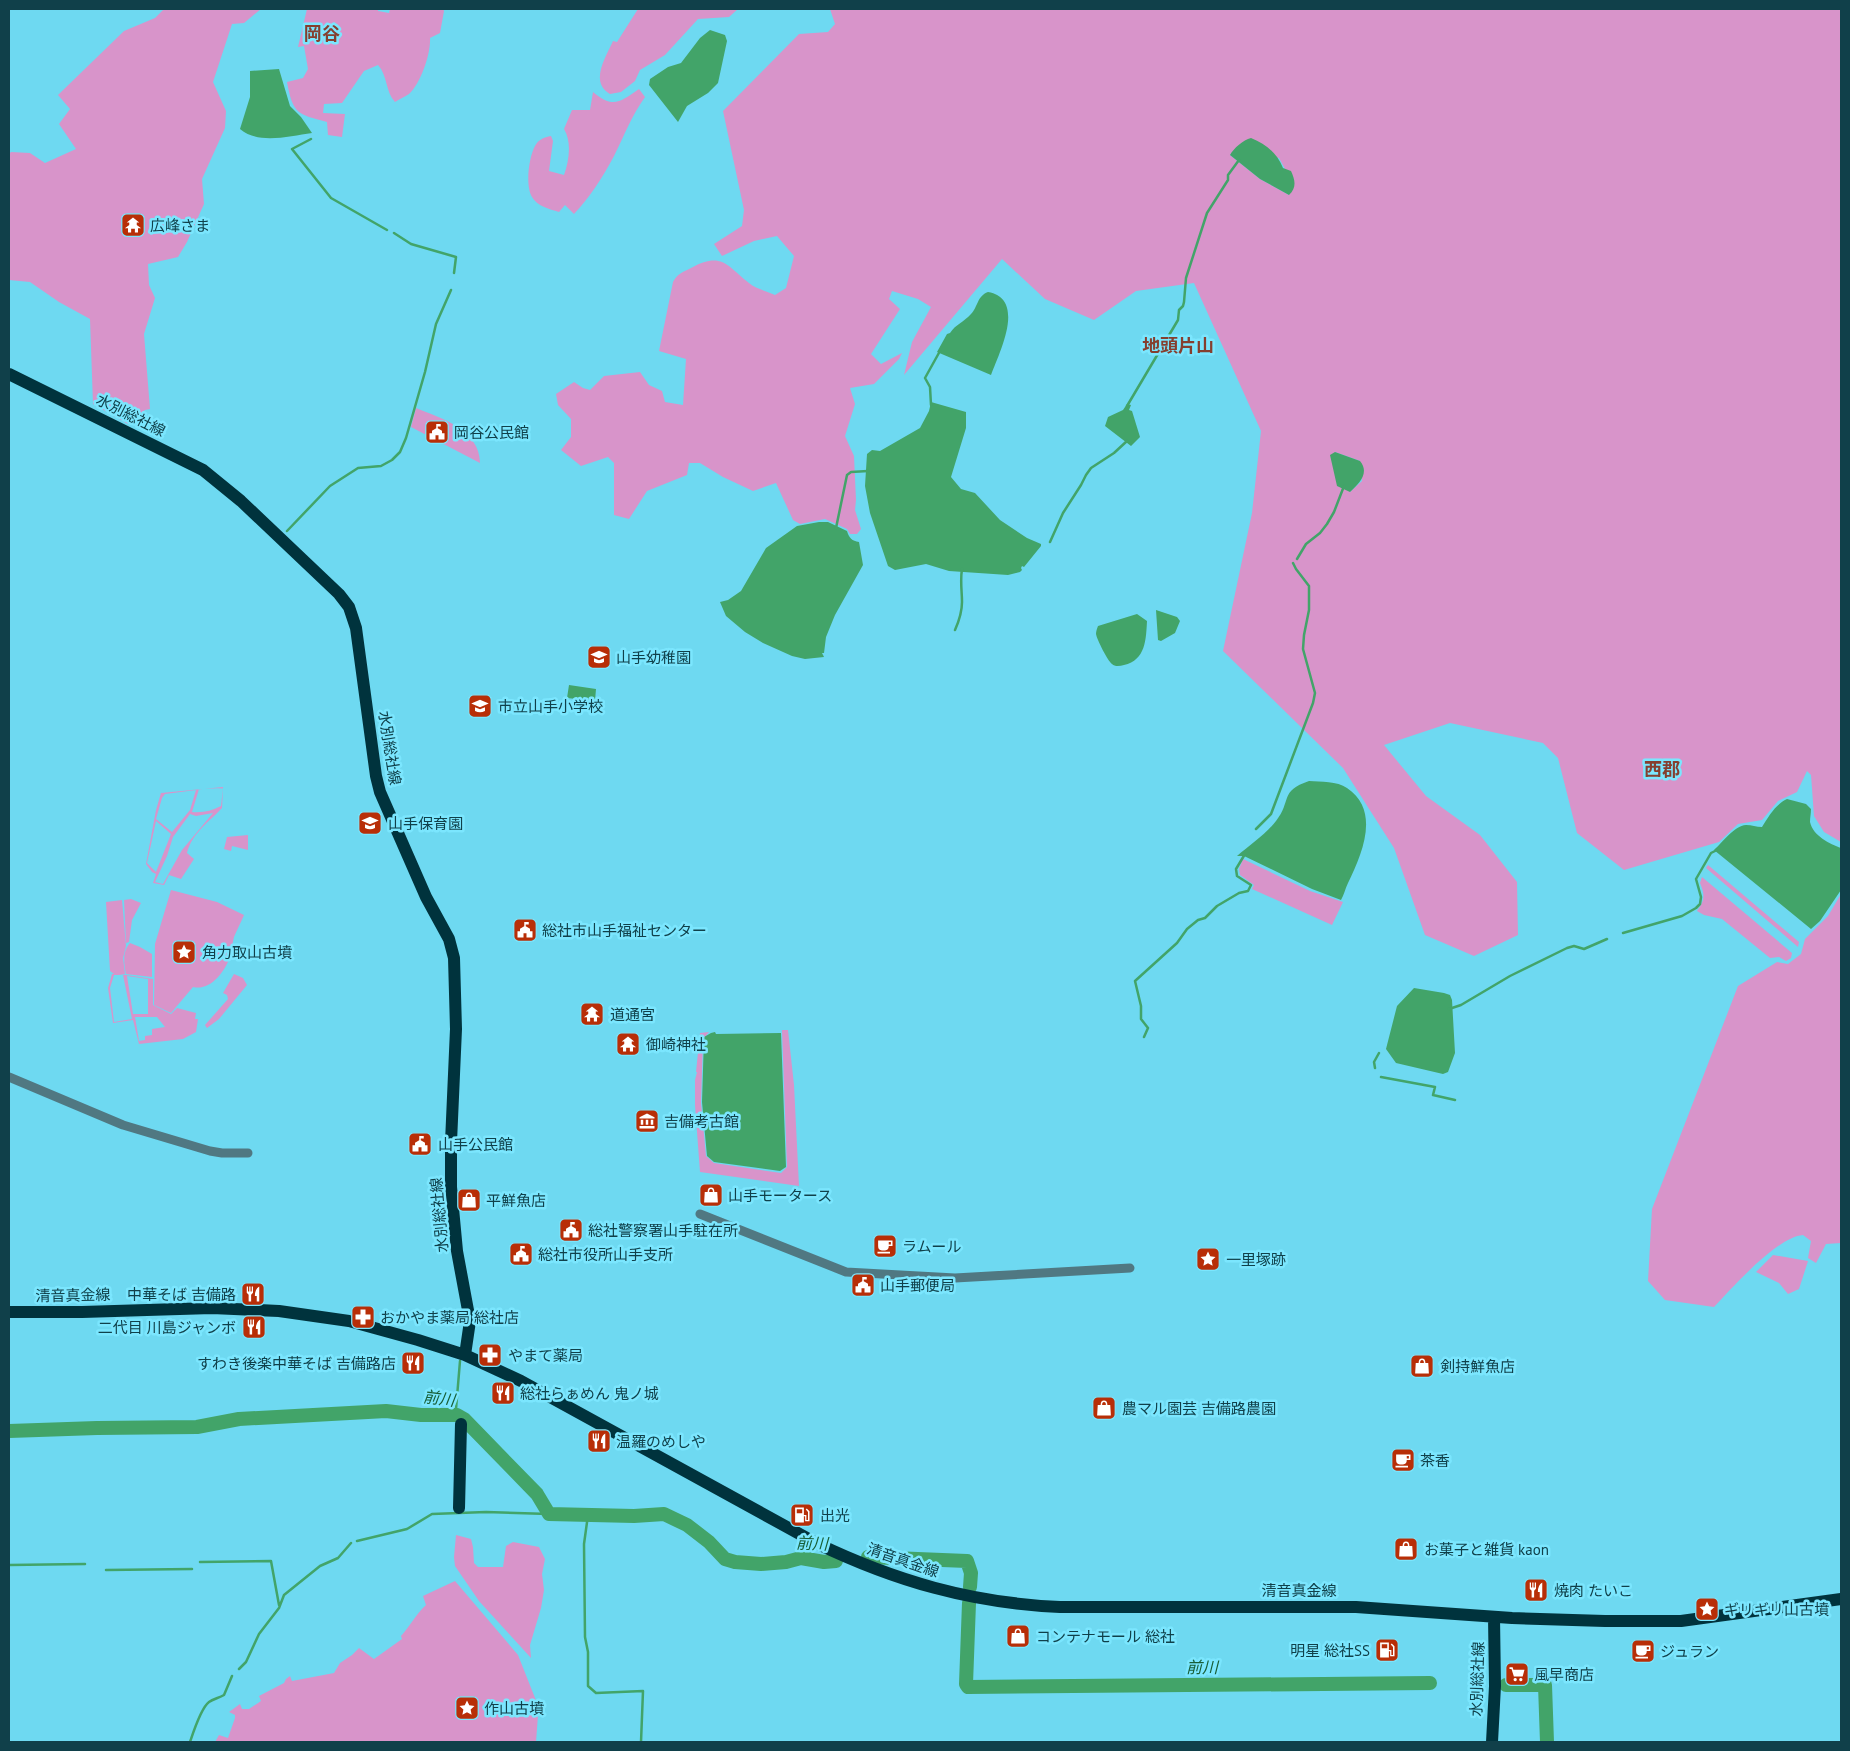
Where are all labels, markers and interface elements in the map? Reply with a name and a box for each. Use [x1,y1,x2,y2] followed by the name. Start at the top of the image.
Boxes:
[304,22,340,45] district label: 岡谷
[120,212,146,238] temple icon: 広峰さま
[150,216,210,235] place label: 広峰さま
[1142,334,1214,357] district label: 地頭片山
[93,390,169,440] street label: 水別総社線
[424,419,450,445] public building icon: 岡谷公民館
[454,423,529,442] place label: 岡谷公民館
[586,644,612,670] school or university icon: 山手幼稚園
[616,648,691,667] place label: 山手幼稚園
[467,693,493,719] school or university icon: 市立山手小学校
[498,697,603,716] place label: 市立山手小学校
[375,709,405,787] street label: 水別総社線
[1644,758,1680,781] district label: 西郡
[357,810,383,836] school or university icon: 山手保育園
[388,814,463,833] place label: 山手保育園
[512,917,538,943] public building icon: 総社市山手福祉センター
[542,921,707,940] place label: 総社市山手福祉センター
[171,939,197,965] place icon: 角力取山古墳
[202,943,292,962] place label: 角力取山古墳
[579,1001,605,1027] temple icon: 道通宮
[610,1005,655,1024] place label: 道通宮
[615,1031,641,1057] temple icon: 御崎神社
[646,1035,706,1054] place label: 御崎神社
[634,1108,660,1134] museum icon: 吉備考古館
[664,1112,739,1131] place label: 吉備考古館
[407,1131,433,1157] public building icon: 山手公民館
[438,1135,513,1154] place label: 山手公民館
[426,1177,452,1253] street label: 水別総社線
[698,1182,724,1208] shop icon: 山手モータース
[728,1186,832,1205] place label: 山手モータース
[456,1187,482,1213] shop icon: 平鮮魚店
[486,1191,546,1210] place label: 平鮮魚店
[558,1217,584,1243] public building icon: 総社警察署山手駐在所
[588,1221,738,1240] place label: 総社警察署山手駐在所
[872,1233,898,1259] cafe icon: ラムール
[902,1237,962,1256] place label: ラムール
[508,1241,534,1267] public building icon: 総社市役所山手支所
[538,1245,673,1264] place label: 総社市役所山手支所
[1195,1246,1221,1272] place icon: 一里塚跡
[1226,1250,1286,1269] place label: 一里塚跡
[850,1272,876,1298] public building icon: 山手郵便局
[880,1276,955,1295] place label: 山手郵便局
[240,1281,266,1307] restaurant icon: 中華そば 吉備路
[35,1285,111,1305] street label: 清音真金線
[127,1285,236,1304] place label: 中華そば 吉備路
[350,1304,376,1330] pharmacy icon: おかやま薬局 総社店
[380,1308,519,1327] place label: おかやま薬局 総社店
[241,1314,267,1340] restaurant icon: 二代目 川島ジャンボ
[98,1318,236,1337] place label: 二代目 川島ジャンボ
[477,1342,503,1368] pharmacy icon: やまて薬局
[508,1346,583,1365] place label: やまて薬局
[400,1350,426,1376] restaurant icon: すわき後楽中華そば 吉備路店
[1409,1353,1435,1379] shop icon: 剣持鮮魚店
[197,1354,396,1373] place label: すわき後楽中華そば 吉備路店
[1440,1357,1515,1376] place label: 剣持鮮魚店
[490,1380,516,1406] restaurant icon: 総社らぁめん 鬼ノ城
[520,1384,659,1403] place label: 総社らぁめん 鬼ノ城
[422,1386,458,1410] water label: 前川
[1091,1395,1117,1421] shop icon: 農マル園芸 吉備路農園
[1122,1399,1276,1418] place label: 農マル園芸 吉備路農園
[586,1428,612,1454] restaurant icon: 温羅のめしや
[616,1432,706,1451] place label: 温羅のめしや
[1390,1447,1416,1473] cafe icon: 茶香
[1420,1451,1450,1470] place label: 茶香
[789,1502,815,1528] fuel station icon: 出光
[820,1506,850,1525] place label: 出光
[796,1532,830,1554] water label: 前川
[1393,1536,1419,1562] shop icon: お菓子と雑貨 kaon
[864,1539,942,1581] street label: 清音真金線
[1424,1540,1549,1559] place label: お菓子と雑貨 kaon
[1523,1577,1549,1603] restaurant icon: 焼肉 たいこ
[1261,1581,1337,1600] street label: 清音真金線
[1554,1581,1633,1600] place label: 焼肉 たいこ
[1694,1596,1720,1622] place icon: ギリギリ山古墳
[1724,1600,1829,1619] place label: ギリギリ山古墳
[1005,1623,1031,1649] shop icon: コンテナモール 総社
[1036,1627,1175,1646] place label: コンテナモール 総社
[1374,1637,1400,1663] fuel station icon: 明星 総社SS
[1630,1638,1656,1664] cafe icon: ジュラン
[1290,1641,1370,1660] place label: 明星 総社SS
[1466,1641,1488,1717] street label: 水別総社線
[1660,1642,1719,1661] place label: ジュラン
[1186,1657,1220,1677] water label: 前川
[1504,1661,1530,1687] supermarket icon: 風早商店
[1534,1665,1594,1684] place label: 風早商店
[454,1695,480,1721] place icon: 作山古墳
[484,1699,544,1718] place label: 作山古墳

